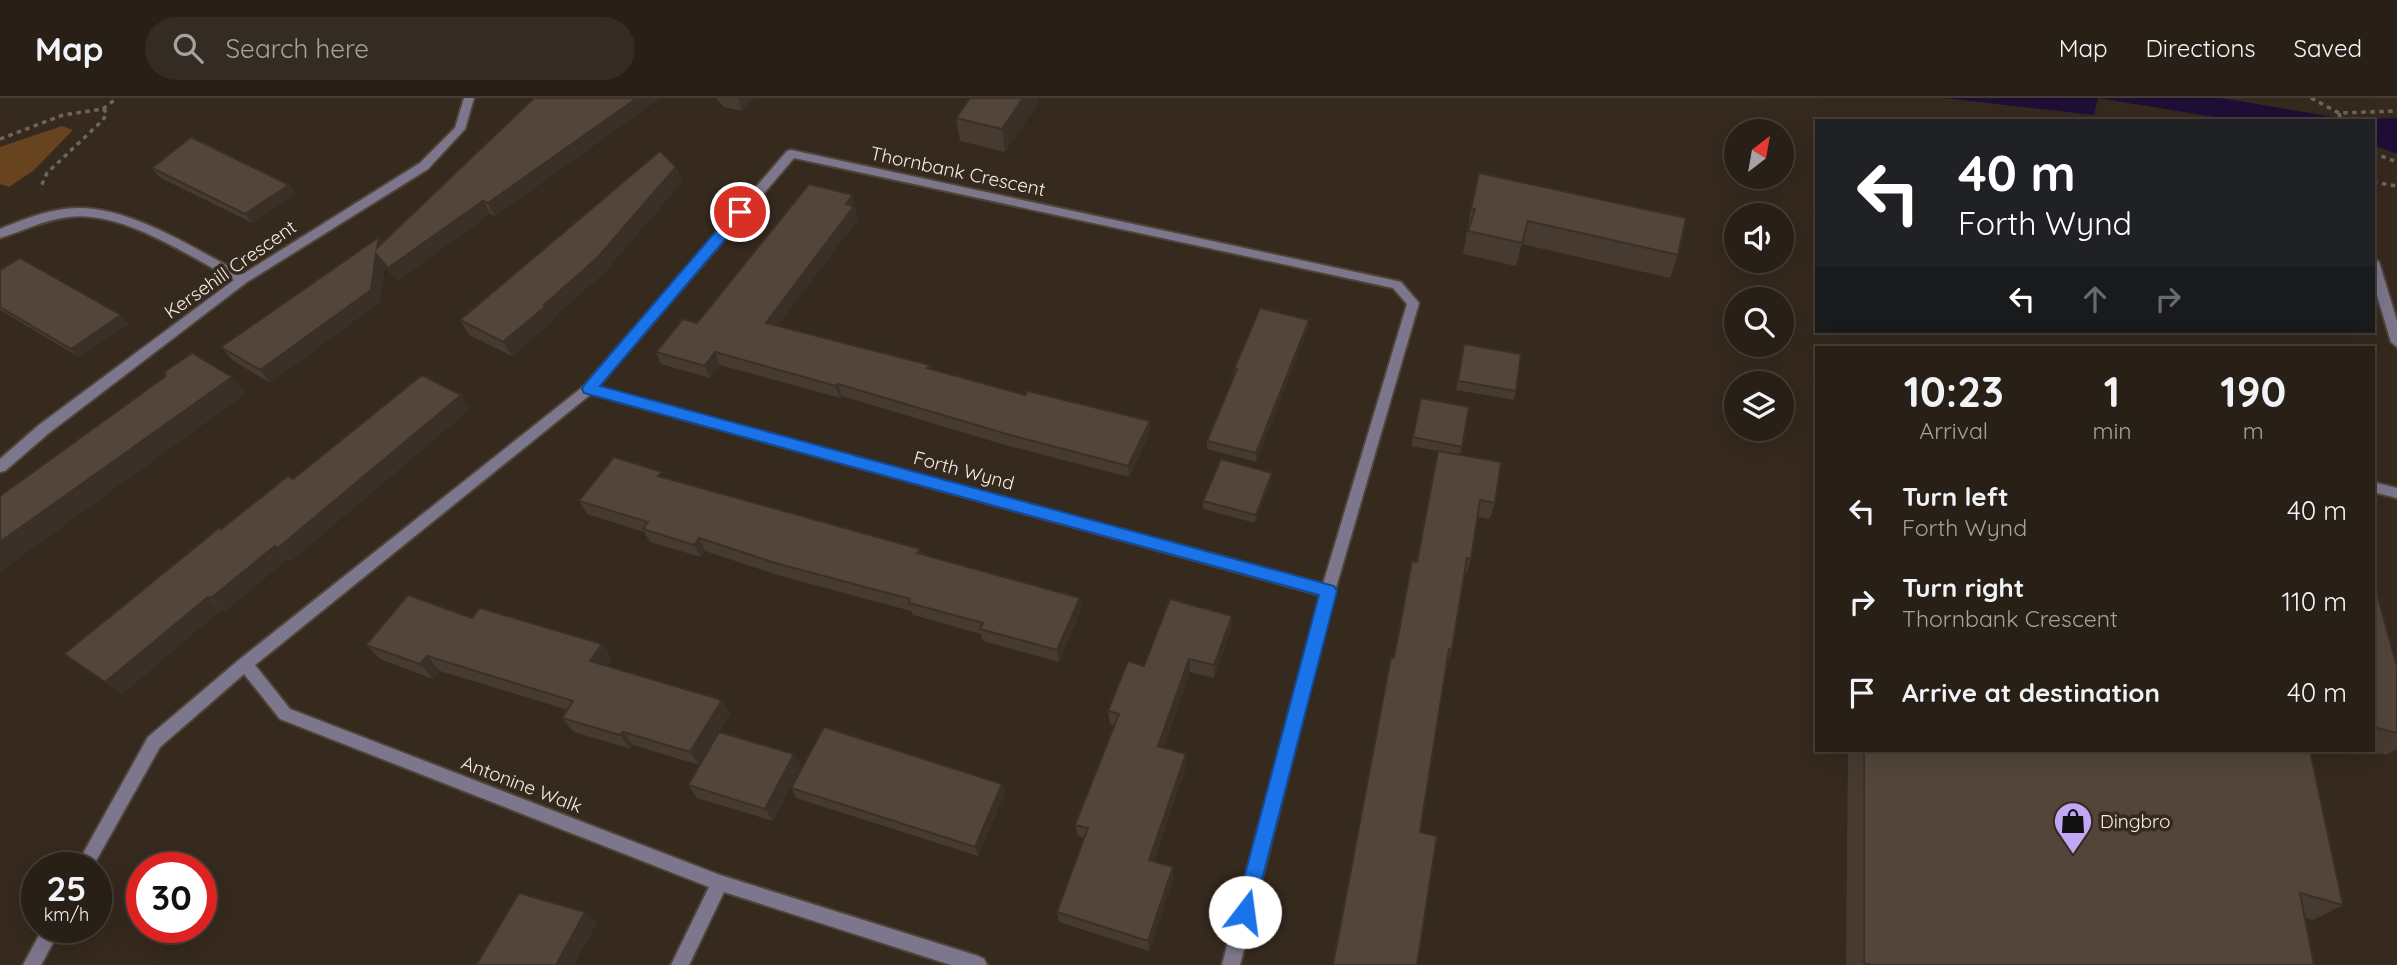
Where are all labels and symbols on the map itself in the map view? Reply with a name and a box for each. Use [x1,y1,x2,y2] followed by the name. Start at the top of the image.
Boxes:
[1724,119,1794,189] north arrow
[868,141,1048,201] street label: Thornbank Crescent
[710,182,770,242] pin
[159,214,301,324] street label: Kersehill Crescent
[911,445,1017,495] street label: Forth Wynd
[458,750,586,818] street label: Antonine Walk
[2052,800,2094,855] shop icon: Dingbro
[2100,809,2170,833] place label: Dingbro
[126,852,217,943] speed limit sign: 30
[1208,875,1282,949] position arrow

